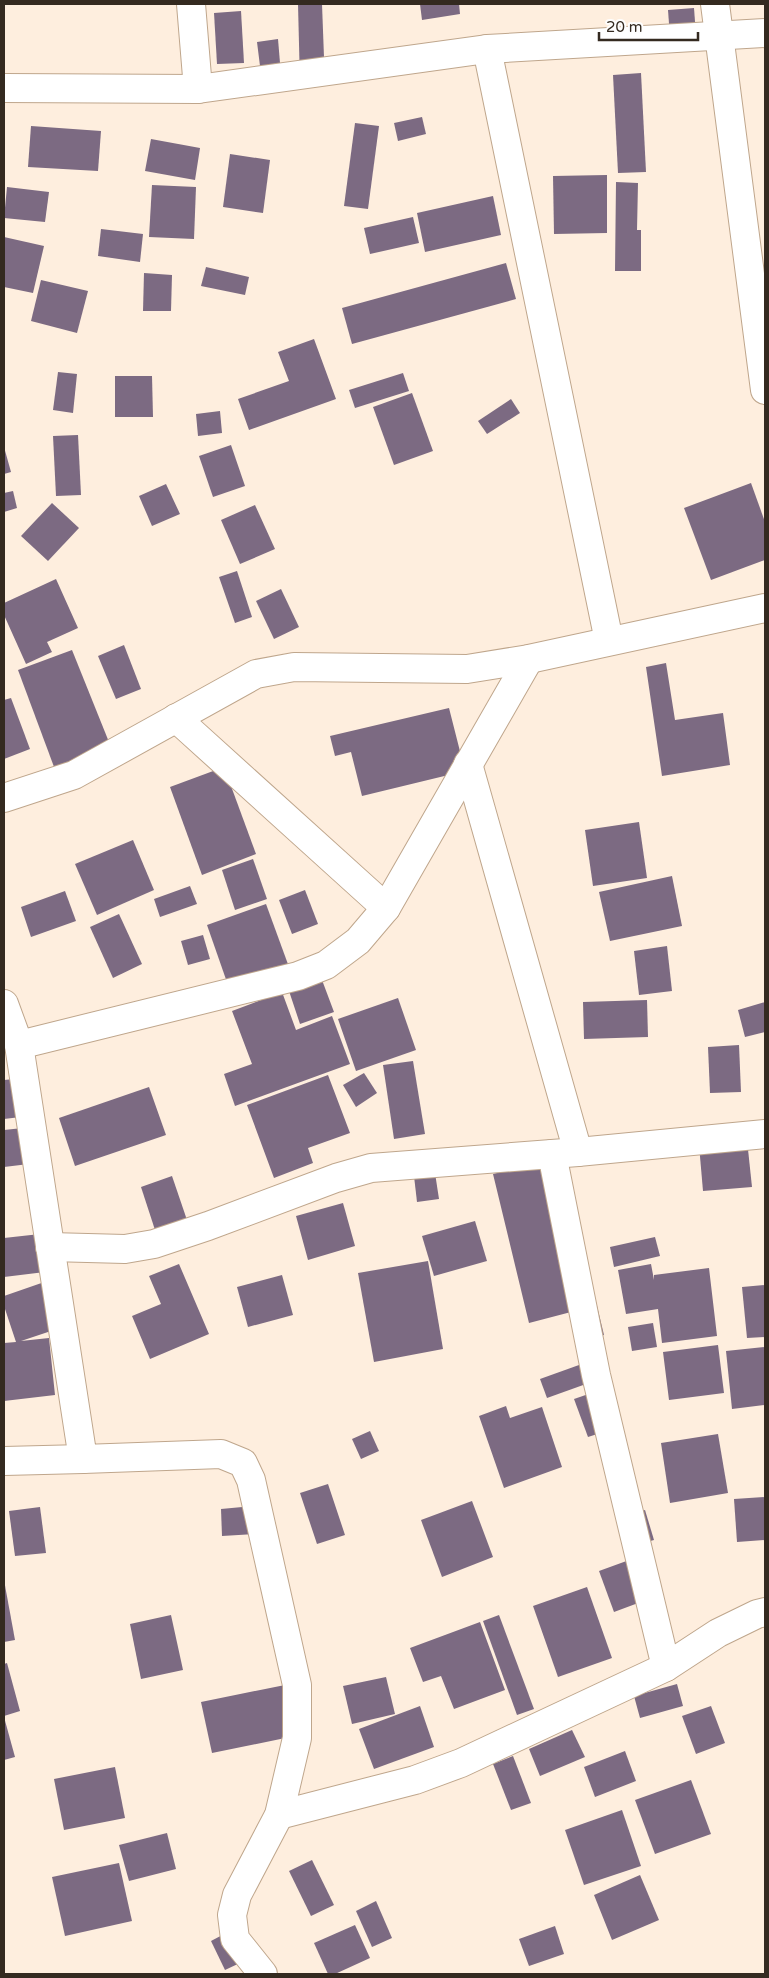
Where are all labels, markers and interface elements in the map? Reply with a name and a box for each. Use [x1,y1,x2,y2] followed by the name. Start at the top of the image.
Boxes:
[599,10,698,42] scale bar
[606,18,643,36] text: 20 m

